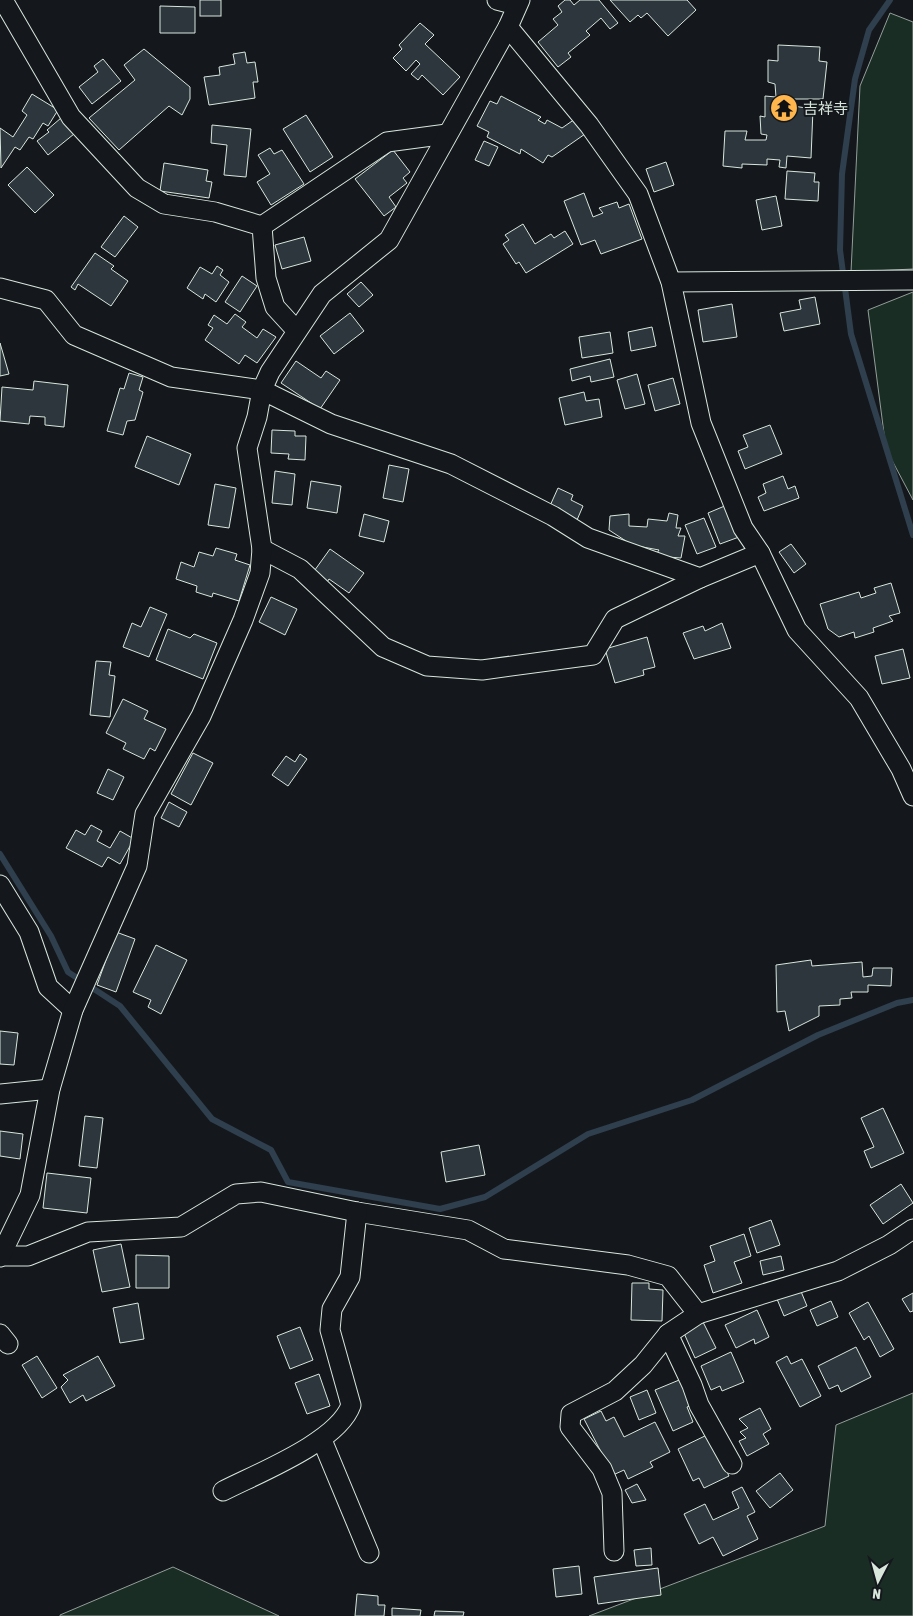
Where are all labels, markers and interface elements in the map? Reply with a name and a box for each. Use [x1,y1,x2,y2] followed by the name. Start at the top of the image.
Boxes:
[769,93,799,123] temple icon: 吉祥寺
[803,100,848,117] place label: 吉祥寺
[853,1556,903,1606] north arrow
[872,1586,882,1602] text: N

